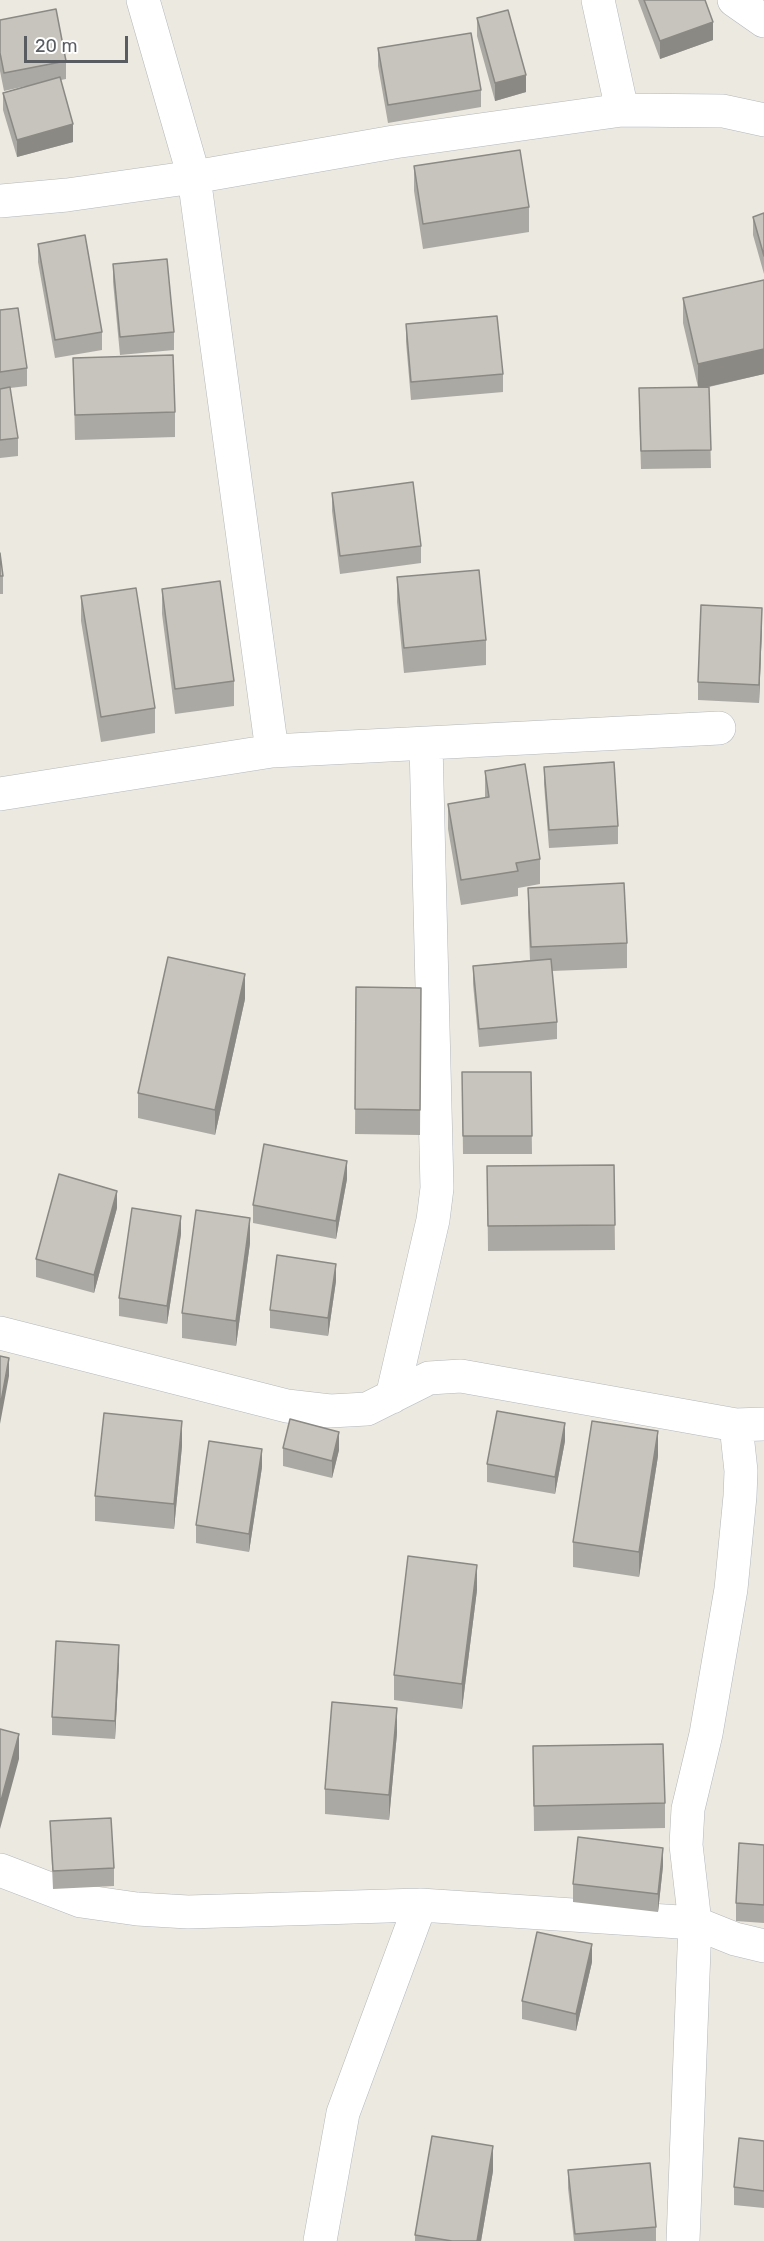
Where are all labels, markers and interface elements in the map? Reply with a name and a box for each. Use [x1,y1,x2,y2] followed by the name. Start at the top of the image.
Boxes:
[27,24,130,62] scale bar
[35,35,77,57] text: 20 m

